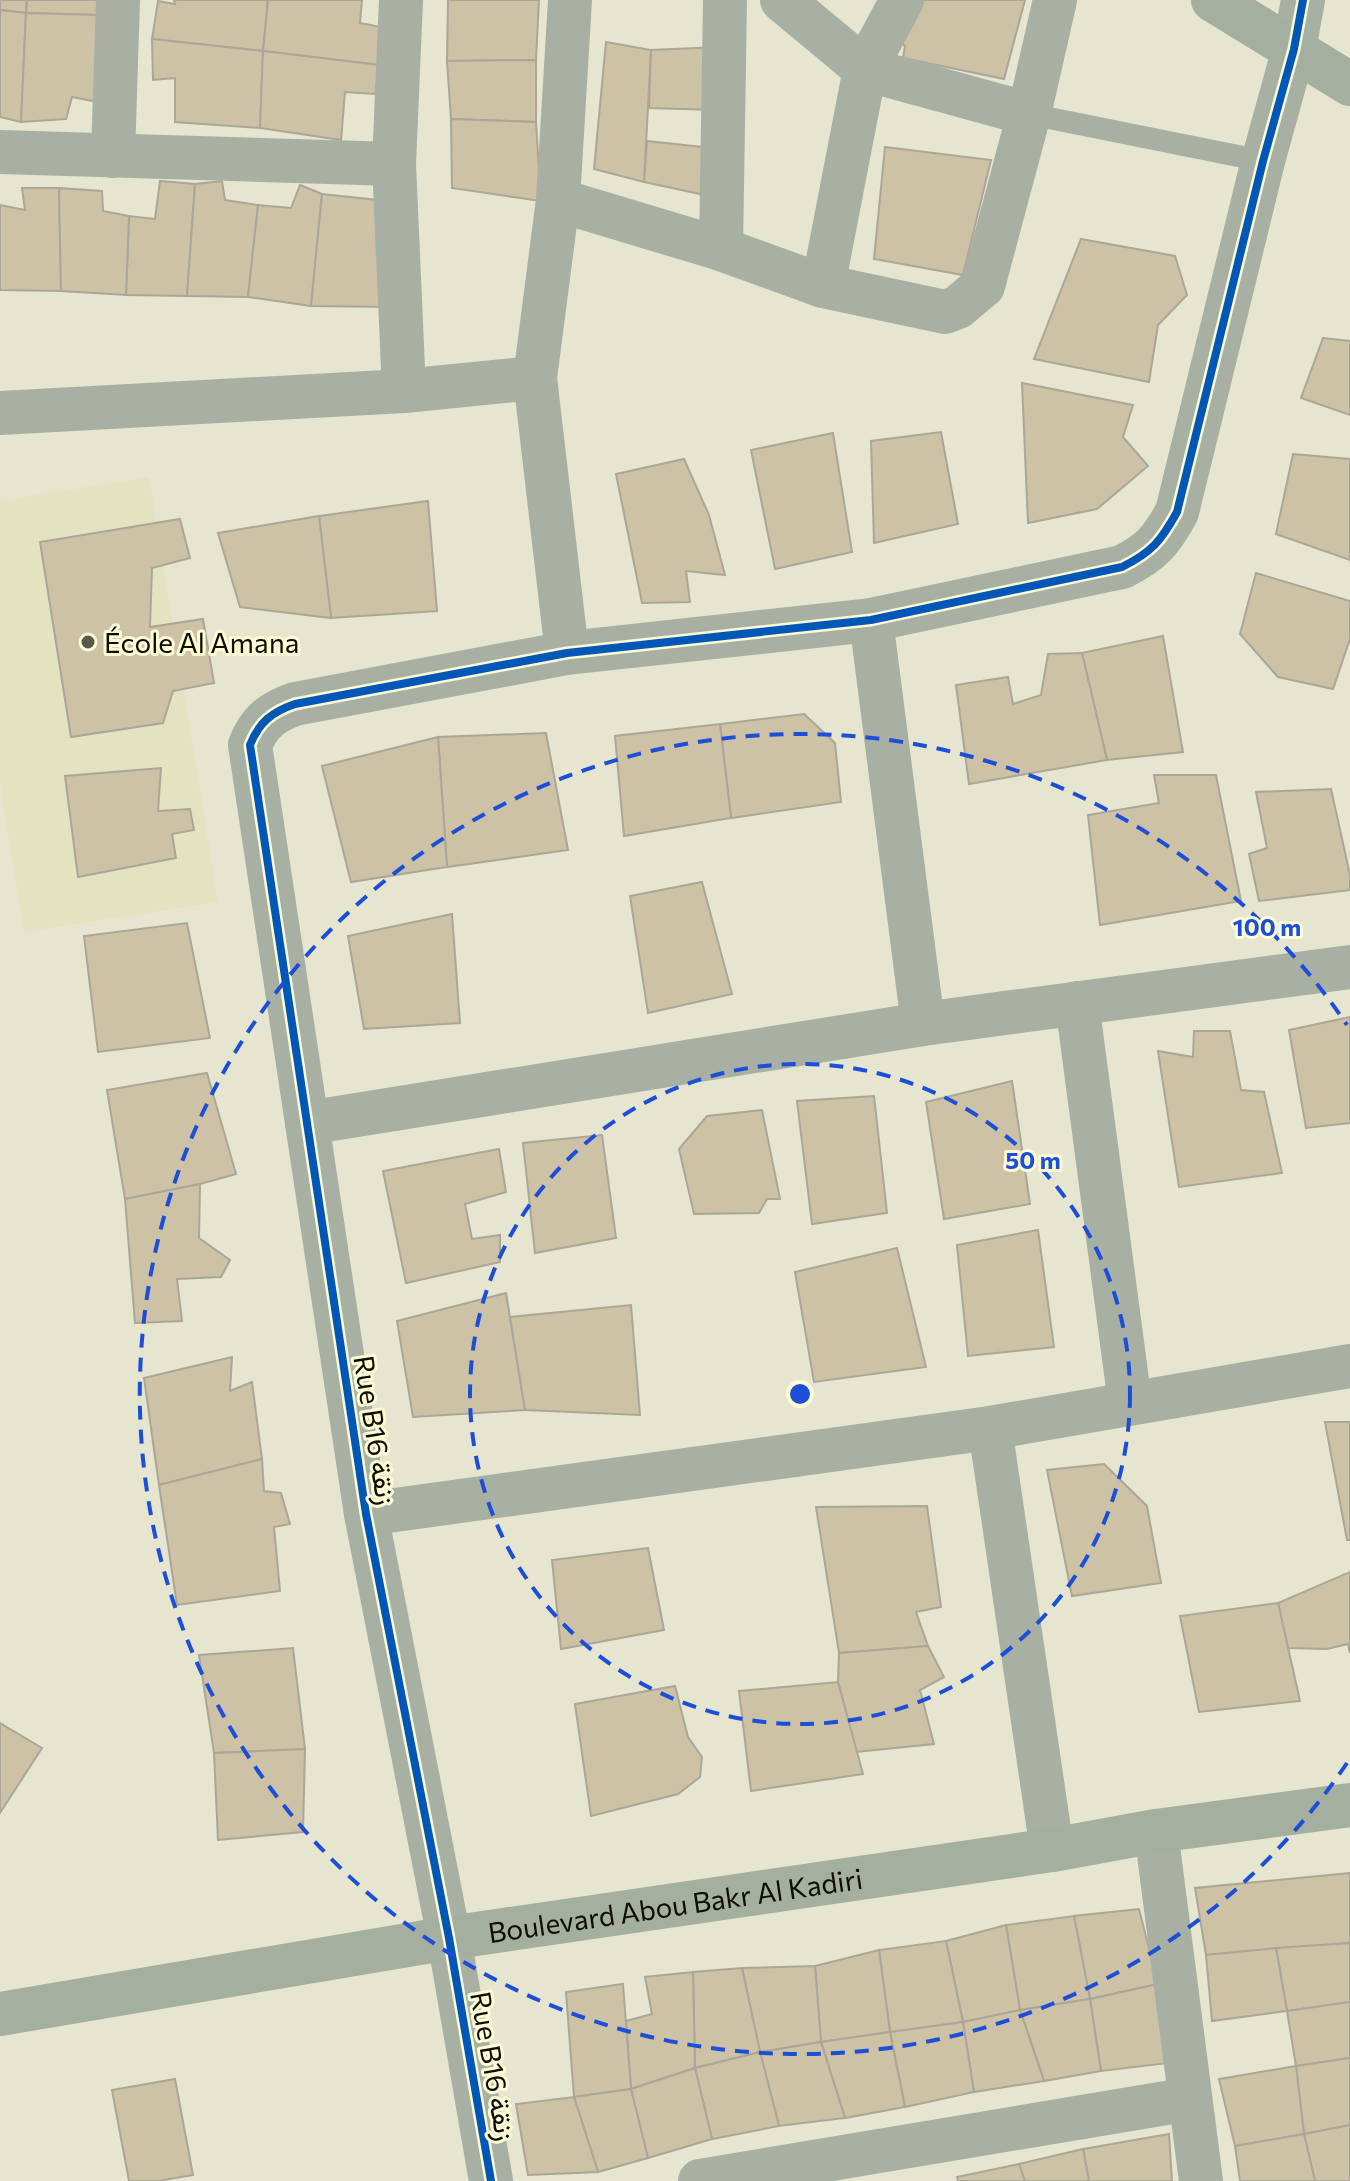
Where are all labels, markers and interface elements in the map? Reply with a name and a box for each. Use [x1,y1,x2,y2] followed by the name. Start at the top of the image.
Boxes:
[104,625,299,659] place label: École Al Amana
[79,633,97,651] marker: École Al Amana
[1233,912,1301,941] text: 100 m
[1005,1145,1061,1174] text: 50 m
[345,1353,405,1507] street label: Rue B16 زنقة
[786,1380,814,1408] centre of rings
[486,1861,865,1949] street label: Boulevard Abou Bakr Al Kadiri
[462,1989,524,2144] street label: Rue B16 زنقة

